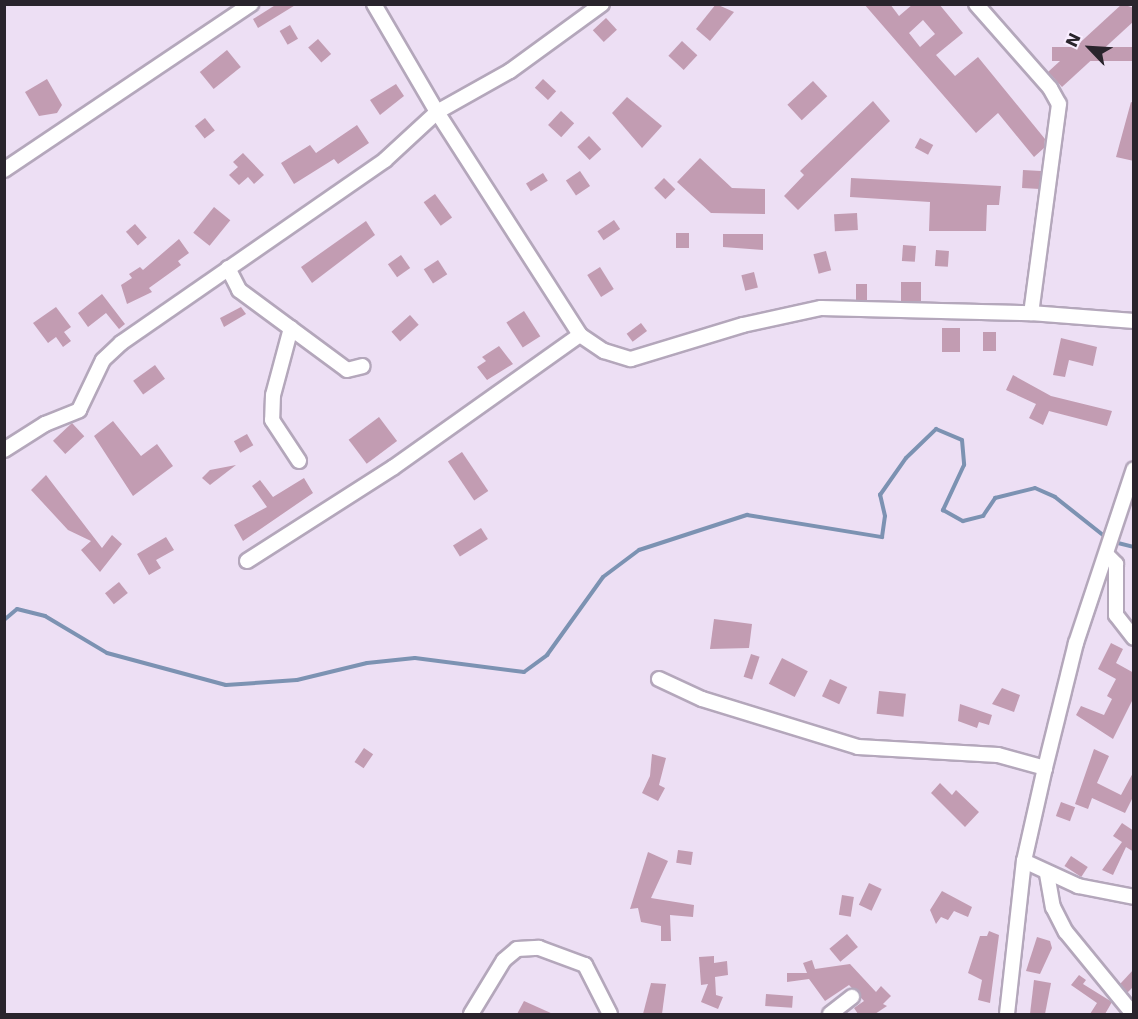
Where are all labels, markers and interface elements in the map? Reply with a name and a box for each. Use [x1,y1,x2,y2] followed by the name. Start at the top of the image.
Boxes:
[1060,18,1120,78] north arrow
[1062,30,1085,50] text: N

